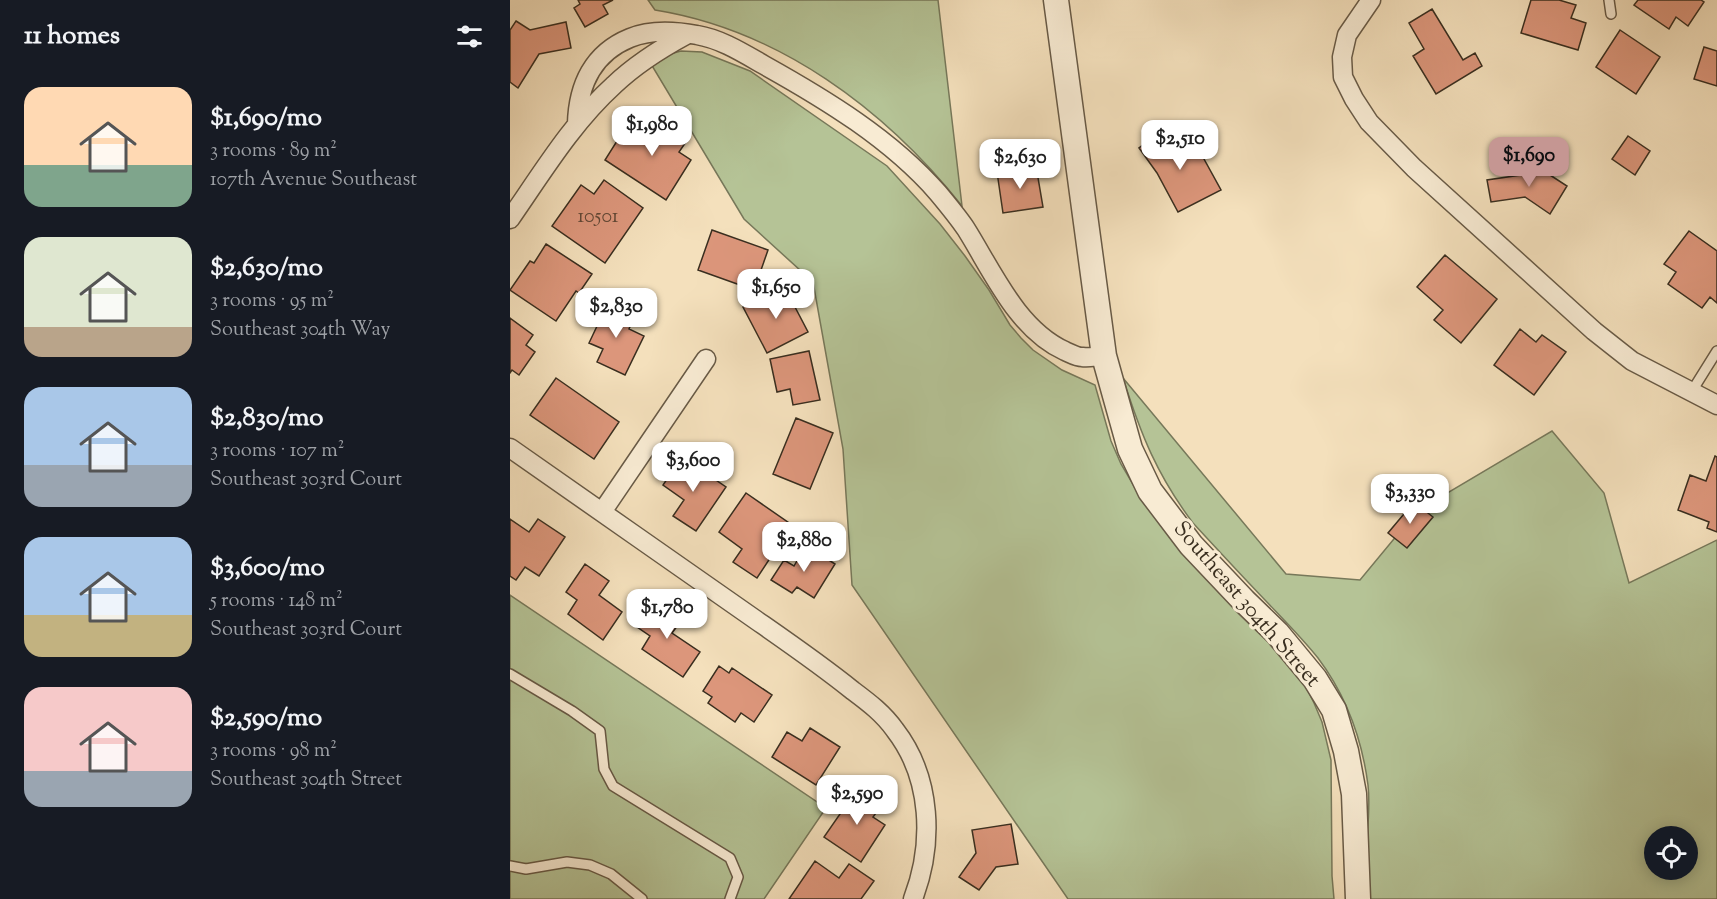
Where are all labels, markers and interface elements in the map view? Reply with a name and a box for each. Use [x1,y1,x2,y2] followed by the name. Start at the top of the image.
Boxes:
[24,18,120,55] text: 11 homes
[453,20,486,53] icon: filters
[210,100,322,137] text: $1,690/mo
[603,106,701,157] pin: $1,980
[72,111,144,183] icon: home
[626,111,678,140] text: $1,980
[1131,120,1229,171] pin: $2,510
[1155,125,1205,154] text: $2,510
[210,137,337,166] text: 3 rooms · 89 m²
[1480,137,1578,188] pin: $1,690
[971,139,1069,190] pin: $2,630
[1503,142,1555,171] text: $1,690
[993,144,1047,173] text: $2,630
[210,166,417,195] text: 107th Avenue Southeast
[577,203,619,232] house number: 10501
[210,250,323,287] text: $2,630/mo
[72,261,144,333] icon: home
[727,269,825,320] pin: $1,650
[751,274,801,303] text: $1,650
[210,287,334,316] text: 3 rooms · 95 m²
[567,288,665,339] pin: $2,830
[589,293,643,322] text: $2,830
[210,316,390,345] text: Southeast 304th Way
[210,400,324,437] text: $2,830/mo
[72,411,144,483] icon: home
[210,437,344,466] text: 3 rooms · 107 m²
[644,442,742,493] pin: $3,600
[666,447,720,476] text: $3,600
[210,466,402,495] text: Southeast 303rd Court
[1361,474,1459,525] pin: $3,330
[1385,479,1435,508] text: $3,330
[1165,515,1328,696] street label: Southeast 304th Street
[755,522,853,573] pin: $2,880
[776,527,832,556] text: $2,880
[210,550,325,587] text: $3,600/mo
[72,561,144,633] icon: home
[210,587,343,616] text: 5 rooms · 148 m²
[618,589,716,640] pin: $1,780
[640,594,694,623] text: $1,780
[210,616,402,645] text: Southeast 303rd Court
[210,700,322,737] text: $2,590/mo
[72,711,144,783] icon: home
[210,737,337,766] text: 3 rooms · 98 m²
[210,766,402,795] text: Southeast 304th Street
[808,775,906,826] pin: $2,590
[831,780,883,809] text: $2,590
[1644,826,1698,880] map controls
[1644,826,1698,880] button: locate

